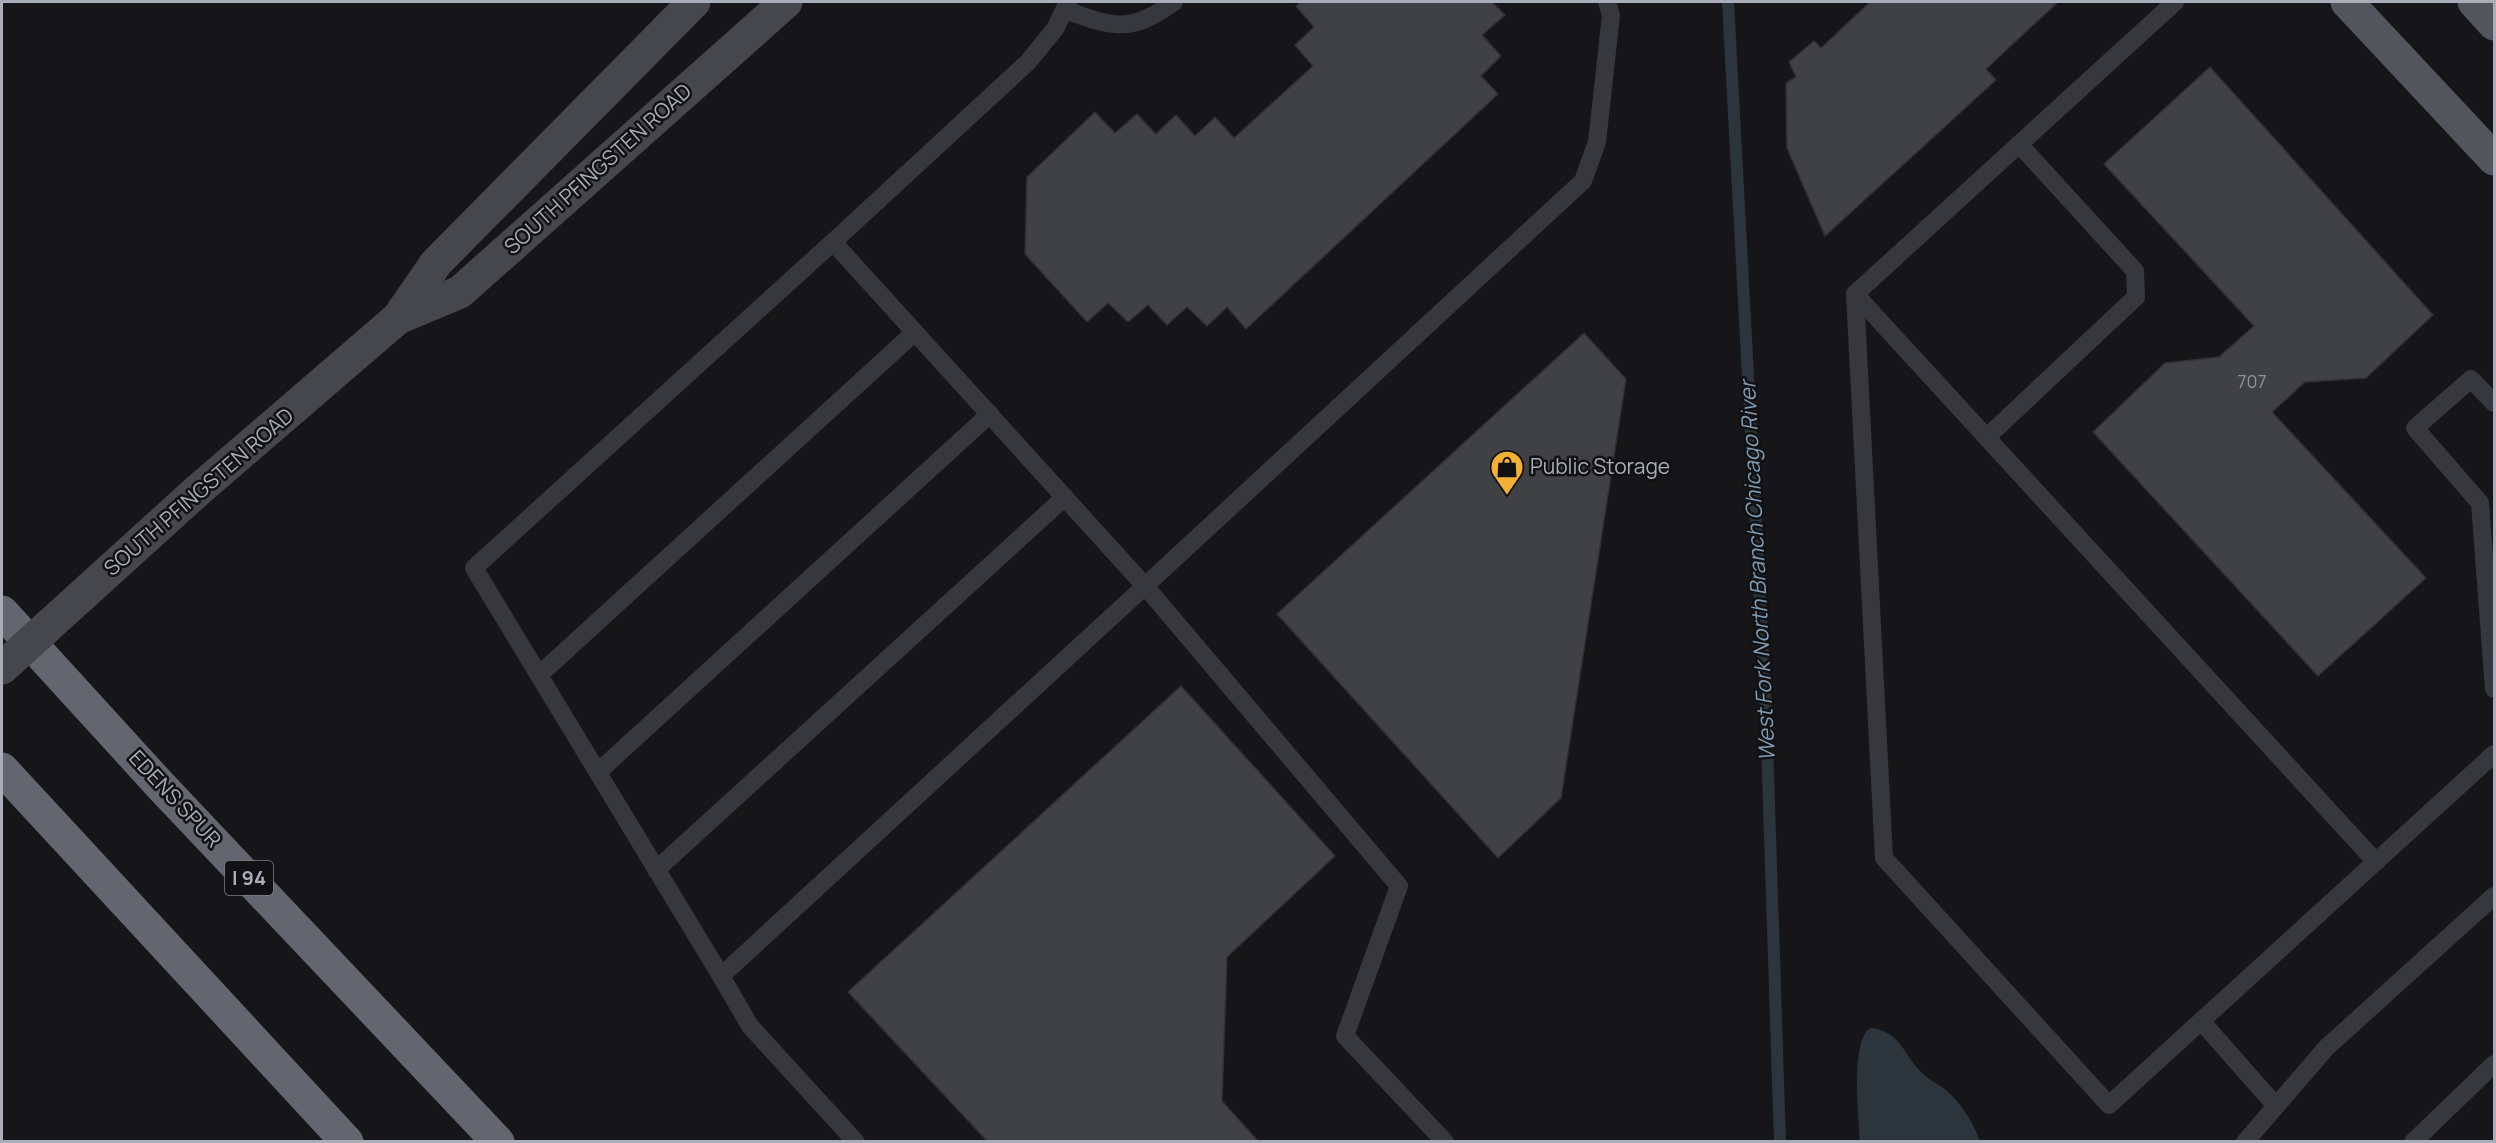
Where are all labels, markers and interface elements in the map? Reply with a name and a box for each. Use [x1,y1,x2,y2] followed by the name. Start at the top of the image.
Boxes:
[498,77,697,260] street label: SOUTH PFINGSTEN ROAD
[2237,369,2267,393] house number: 707
[1732,377,1782,762] water label: West Fork North Branch Chicago River
[98,401,299,581] street label: SOUTH PFINGSTEN ROAD
[1489,449,1525,496] shop icon: Public Storage
[1530,452,1670,480] place label: Public Storage
[123,744,228,853] street label: EDENS SPUR
[225,861,273,895] road number: I 94

